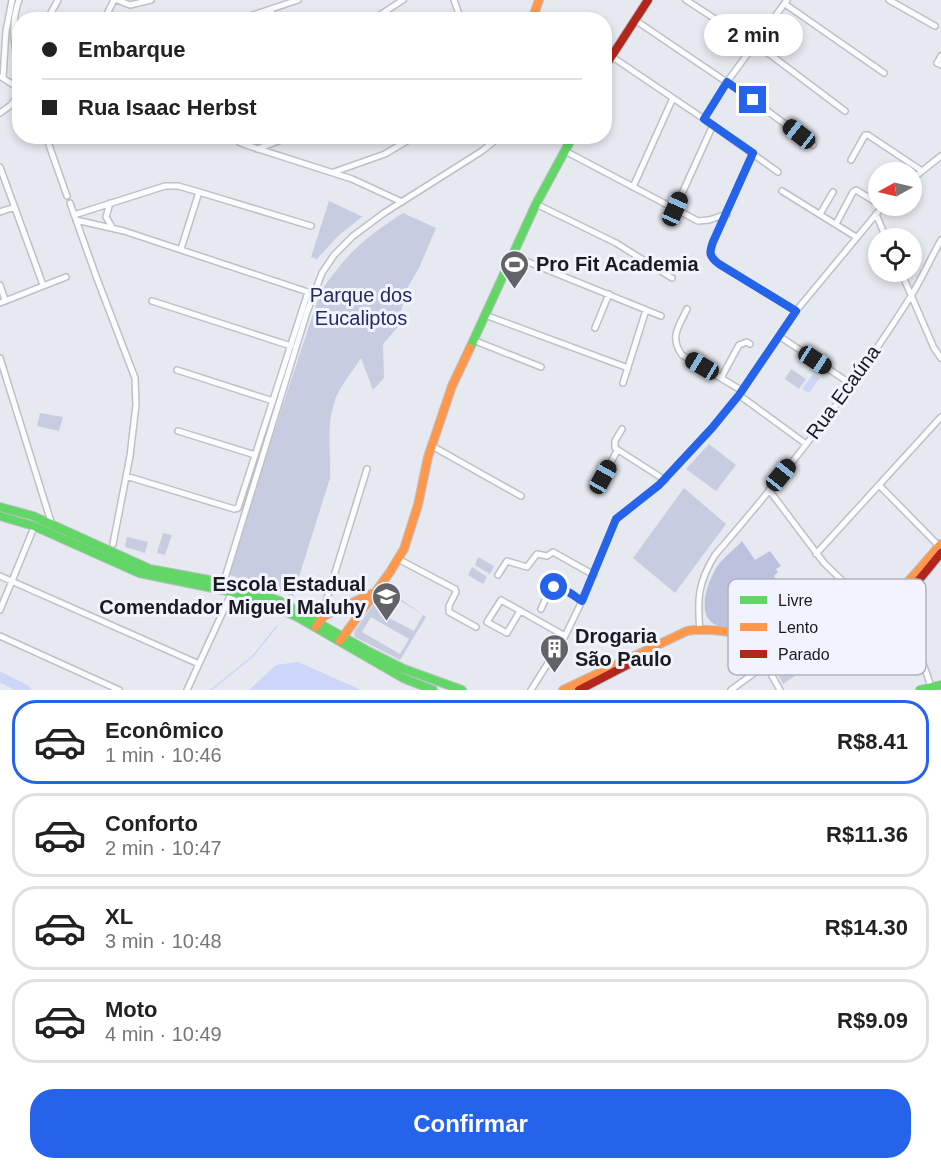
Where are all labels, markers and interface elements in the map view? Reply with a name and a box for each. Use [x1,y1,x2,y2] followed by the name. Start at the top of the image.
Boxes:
[704,13,802,55] callout: 2 min
[727,24,780,46] text: 2 min
[78,37,186,62] text: Embarque
[739,86,766,113] route end
[78,95,257,120] text: Rua Isaac Herbst
[779,116,819,152] car
[868,162,922,216] north arrow
[868,162,922,282] map controls
[659,189,691,229] car
[868,228,922,282] button: locate
[499,248,531,290] sports icon: Pro Fit Academia
[536,253,700,275] place label: Pro Fit Academia
[310,284,412,329] park label: Parque dos Eucaliptos
[802,340,885,443] street label: Rua Ecaúna
[795,343,835,377] car
[682,349,722,383] car
[763,455,799,495] car
[586,457,620,497] car
[99,573,367,618] place label: Escola Estadual Comendador Miguel Maluhy
[540,573,567,600] route start
[728,579,926,675] legend
[371,580,403,622] school or university icon: Escola Estadual Comendador Miguel Maluhy
[778,592,813,609] text: Livre
[778,619,818,636] text: Lento
[575,625,672,670] place label: Drogaria São Paulo
[538,632,570,674] building icon: Drogaria São Paulo
[778,646,830,663] text: Parado
[33,715,87,769] icon: car
[105,718,224,743] text: Econômico
[837,729,908,754] text: R$8.41
[105,744,222,766] text: 1 min · 10:46
[33,808,87,862] icon: car
[105,811,198,836] text: Conforto
[826,822,908,847] text: R$11.36
[105,837,222,859] text: 2 min · 10:47
[33,901,87,955] icon: car
[105,904,133,929] text: XL
[825,915,908,940] text: R$14.30
[105,930,222,952] text: 3 min · 10:48
[33,994,87,1048] icon: car
[105,997,158,1022] text: Moto
[837,1008,908,1033] text: R$9.09
[105,1023,222,1045] text: 4 min · 10:49
[30,1089,911,1158] button: Confirmar

